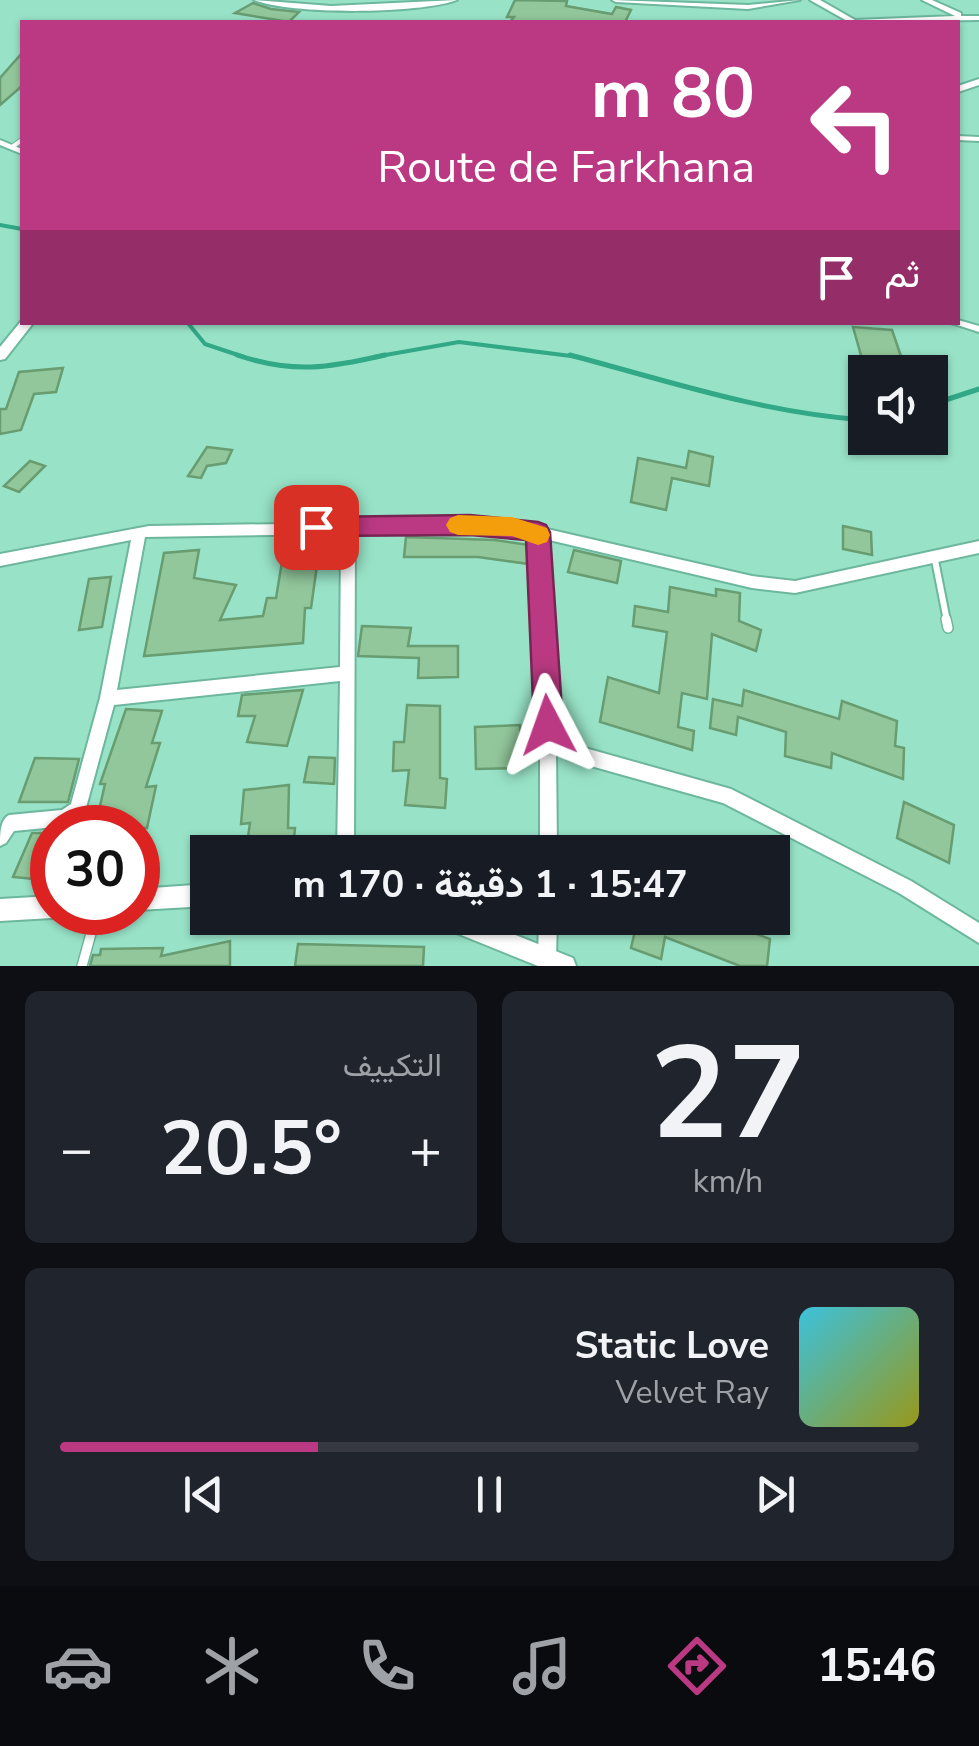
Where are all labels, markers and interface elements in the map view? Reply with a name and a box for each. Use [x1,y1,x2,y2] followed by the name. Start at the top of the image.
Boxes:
[591,46,755,142] text: 80 m
[790,60,920,190] icon: left
[377,137,755,198] text: Route de Farkhana
[884,249,920,300] text: ثم
[809,250,864,305] icon: arrive
[848,355,948,455] map controls
[848,355,948,455] button: sound
[274,485,359,570] pin
[289,500,344,555] icon: arrive
[496,673,600,777] position arrow
[30,805,160,935] speed limit sign: 30
[292,859,688,910] text: 15:47 · 1 دقيقة · 170 m
[650,1006,806,1183] text: 27
[343,1044,442,1087] text: التكييف
[160,1098,342,1200] text: 20.5°
[60,1112,93,1187] text: −
[409,1112,442,1187] text: +
[693,1160,763,1203] text: km/h
[574,1320,769,1371] text: Static Love
[615,1371,769,1414] text: Velvet Ray
[176,1467,231,1522] icon: previous
[462,1467,517,1522] icon: pause
[748,1467,803,1522] icon: next
[43,1631,113,1701] icon: car
[197,1631,267,1701] icon: climate
[352,1631,422,1701] icon: phone
[507,1631,577,1701] icon: music
[662,1631,732,1701] icon: directions
[817,1636,937,1697] text: 15:46

